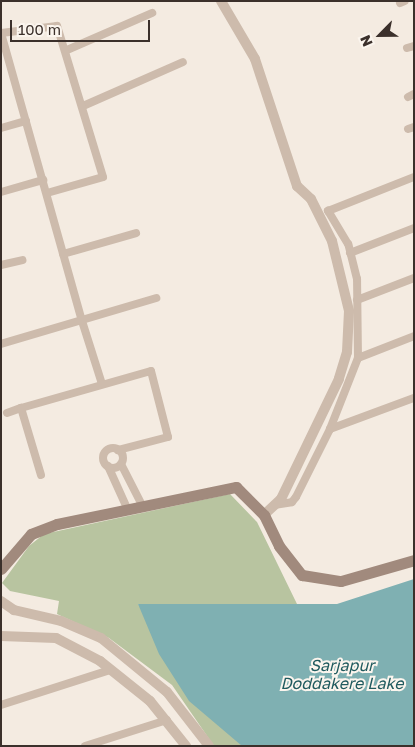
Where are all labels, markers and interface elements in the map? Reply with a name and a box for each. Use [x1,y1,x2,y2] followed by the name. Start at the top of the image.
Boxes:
[12,10,152,42] scale bar
[355,10,405,60] north arrow
[18,20,61,38] text: 100 m
[356,33,376,49] text: N
[280,655,404,693] water label: Sarjapur Doddakere Lake

